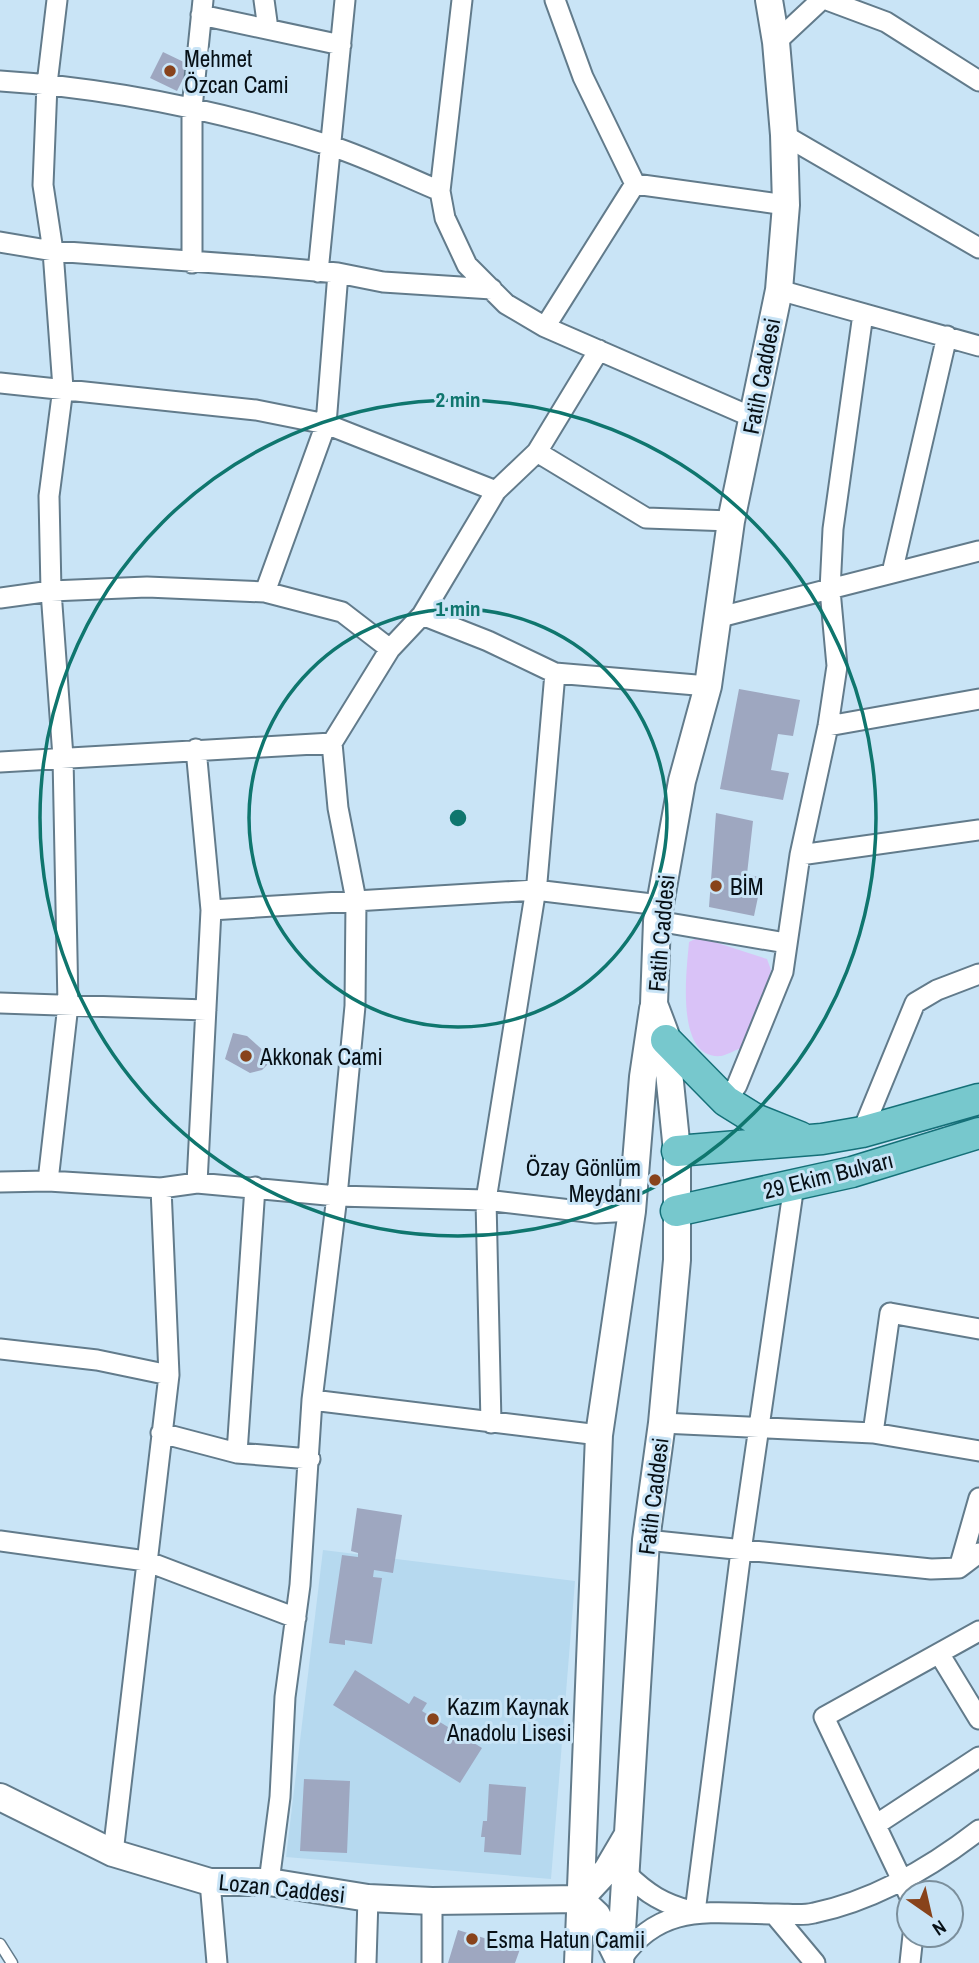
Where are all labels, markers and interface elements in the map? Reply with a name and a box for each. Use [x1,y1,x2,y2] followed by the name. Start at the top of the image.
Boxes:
[184,43,289,100] place label: Mehmet Özcan Cami
[162,63,178,79] marker: Mehmet Özcan Cami
[735,315,787,437] street label: Fatih Caddesi
[436,385,480,414] text: 2 min
[436,594,480,623] text: 1 min
[446,806,470,830] centre of rings
[730,871,764,902] place label: BİM
[640,873,682,993] street label: Fatih Caddesi
[708,878,724,894] marker: BİM
[259,1041,383,1072] place label: Akkonak Cami
[238,1048,254,1064] marker: Akkonak Cami
[760,1144,896,1206] street label: 29 Ekim Bulvarı
[526,1152,641,1209] place label: Özay Gönlüm Meydanı
[647,1172,663,1188] marker: Özay Gönlüm Meydanı
[630,1436,676,1556] street label: Fatih Caddesi
[446,1691,572,1748] place label: Kazım Kaynak Anadolu Lisesi
[425,1711,441,1727] marker: Kazım Kaynak Anadolu Lisesi
[217,1866,347,1910] street label: Lozan Caddesi
[895,1879,965,1949] north arrow
[928,1914,951,1942] text: N
[486,1924,645,1955] place label: Esma Hatun Camii
[464,1931,480,1947] marker: Esma Hatun Camii

